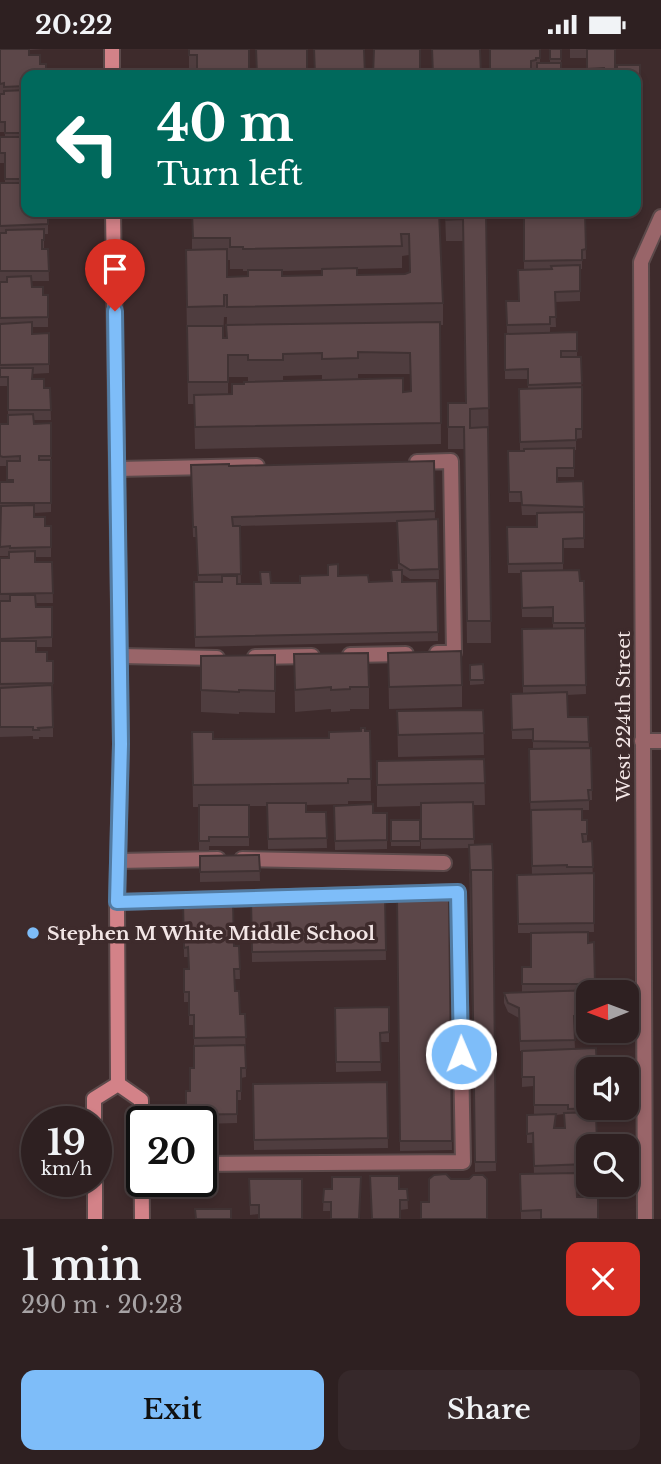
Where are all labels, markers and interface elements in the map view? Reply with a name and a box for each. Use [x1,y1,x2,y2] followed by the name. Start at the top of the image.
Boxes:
[35,9,113,41] text: 20:22
[157,93,294,154] text: 40 m
[42,98,133,189] icon: left
[157,154,303,194] text: Turn left
[85,239,145,311] pin
[96,250,134,288] icon: arrive
[612,630,635,802] street label: West 224th Street
[47,922,375,945] place label: Stephen M White Middle School
[25,925,41,941] marker: Stephen M White Middle School
[576,980,639,1043] north arrow
[576,980,639,1197] map controls
[424,1017,498,1091] position arrow
[576,1057,639,1120] button: sound
[126,1106,217,1197] speed limit sign: 20
[47,1121,86,1164] text: 19
[576,1134,639,1197] button: search
[41,1158,92,1180] text: km/h
[21,1239,142,1291] text: 1 min
[566,1242,640,1316] button: close
[21,1291,183,1319] text: 290 m · 20:23
[21,1370,324,1450] button: Exit
[338,1370,640,1450] button: Share

